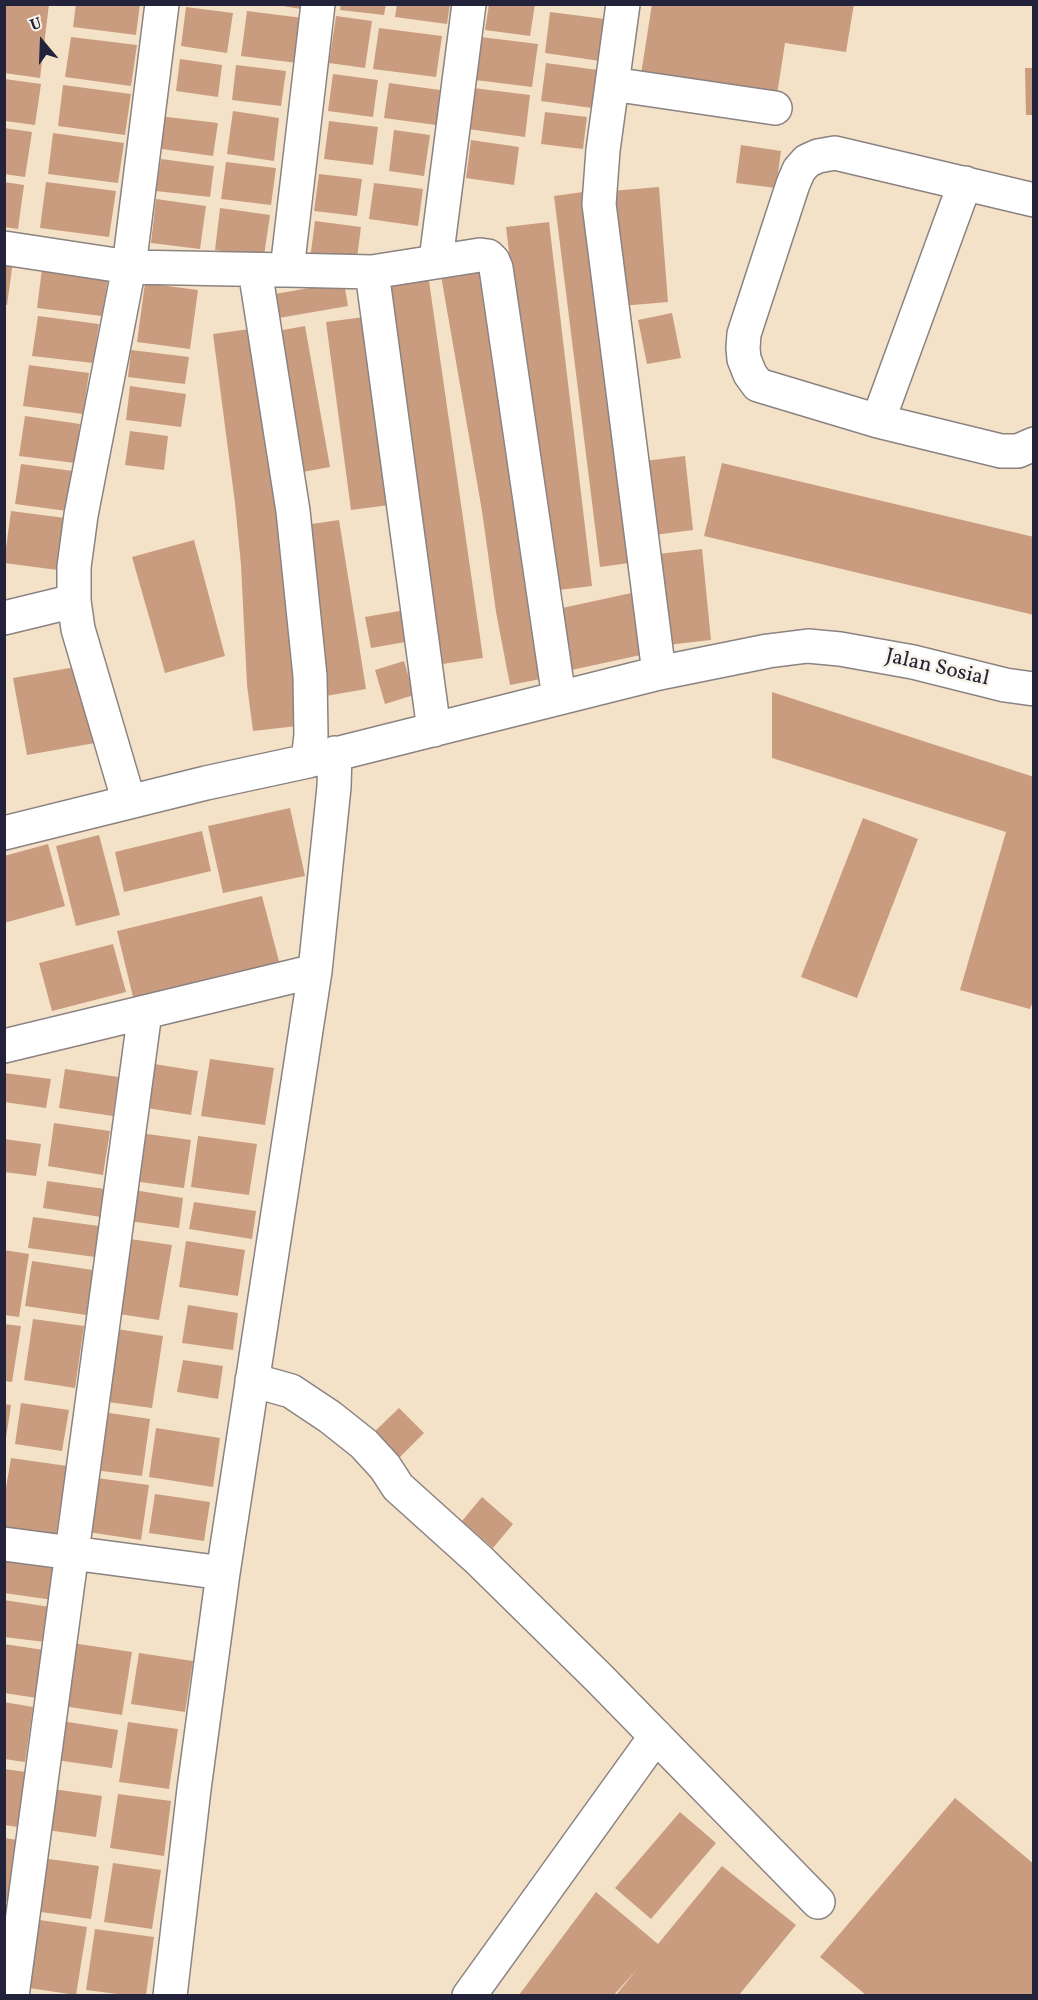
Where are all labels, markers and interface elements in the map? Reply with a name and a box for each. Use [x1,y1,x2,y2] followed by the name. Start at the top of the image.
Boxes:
[12,12,72,72] north arrow
[27,13,45,37] text: U
[883,645,991,693] street label: Jalan Sosial

